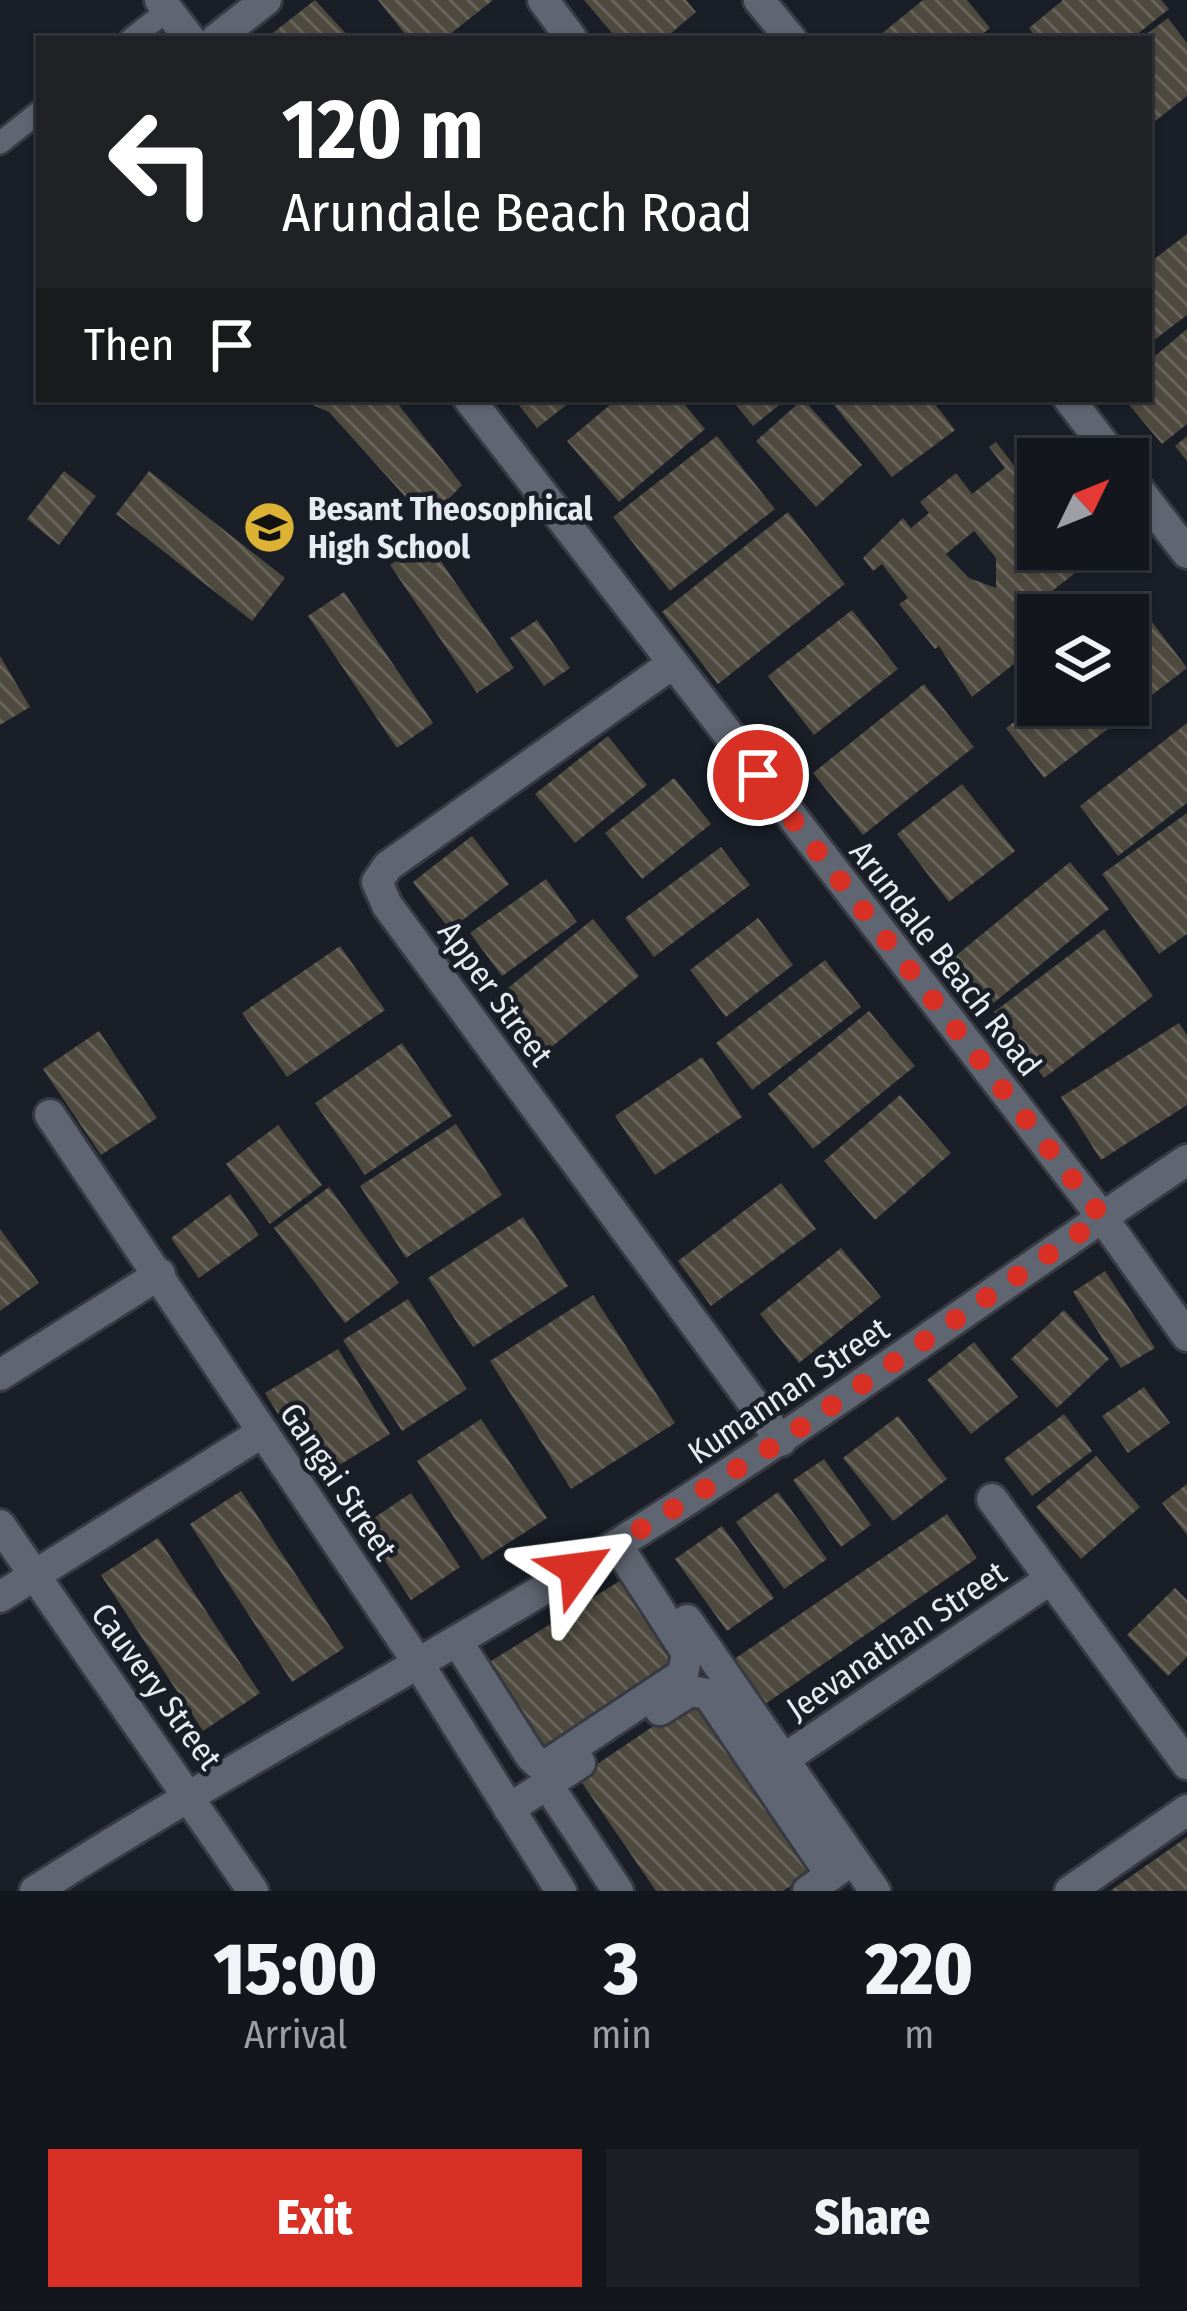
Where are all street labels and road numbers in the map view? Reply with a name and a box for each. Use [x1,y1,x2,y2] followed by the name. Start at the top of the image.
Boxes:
[841,833,1049,1084] street label: Arundale Beach Road
[429,913,561,1074] street label: Apper Street
[681,1309,897,1473] street label: Kumannan Street
[271,1395,405,1568] street label: Gangai Street
[779,1553,1014,1729] street label: Jeevanathan Street
[82,1596,230,1778] street label: Cauvery Street

